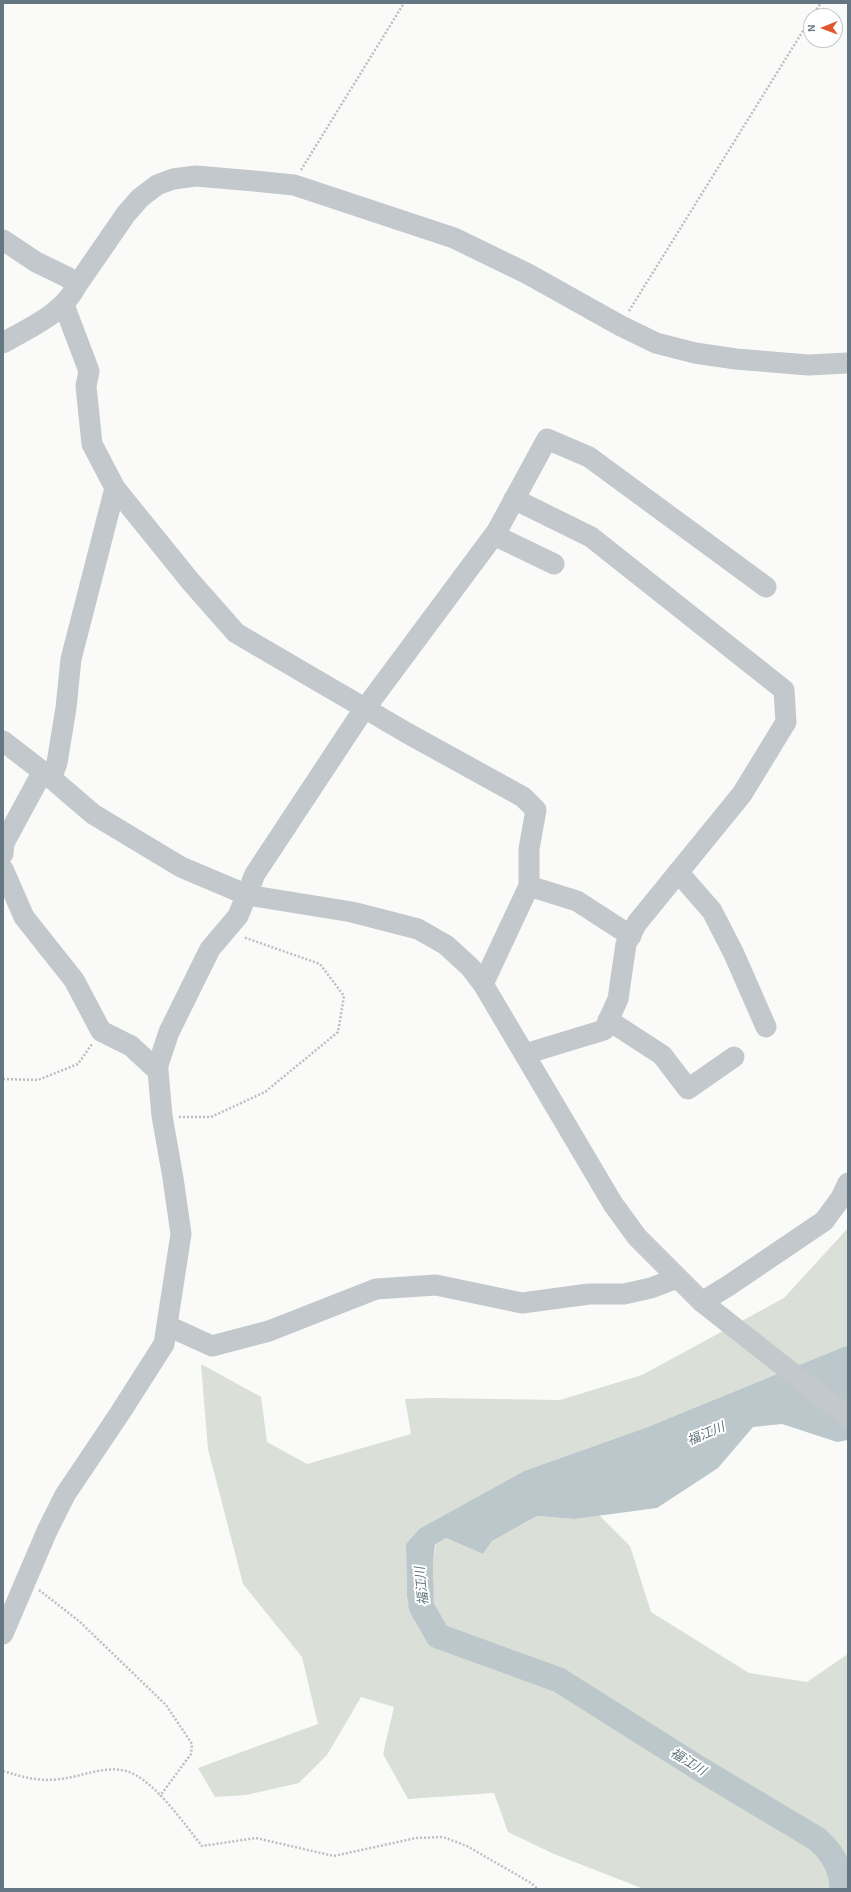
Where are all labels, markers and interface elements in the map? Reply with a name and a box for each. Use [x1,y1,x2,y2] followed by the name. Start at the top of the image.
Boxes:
[803,8,843,48] north arrow
[806,24,817,32] text: N
[685,1419,727,1449] water label: 福江川
[412,1566,432,1606] water label: 福江川
[667,1745,709,1779] water label: 福江川

